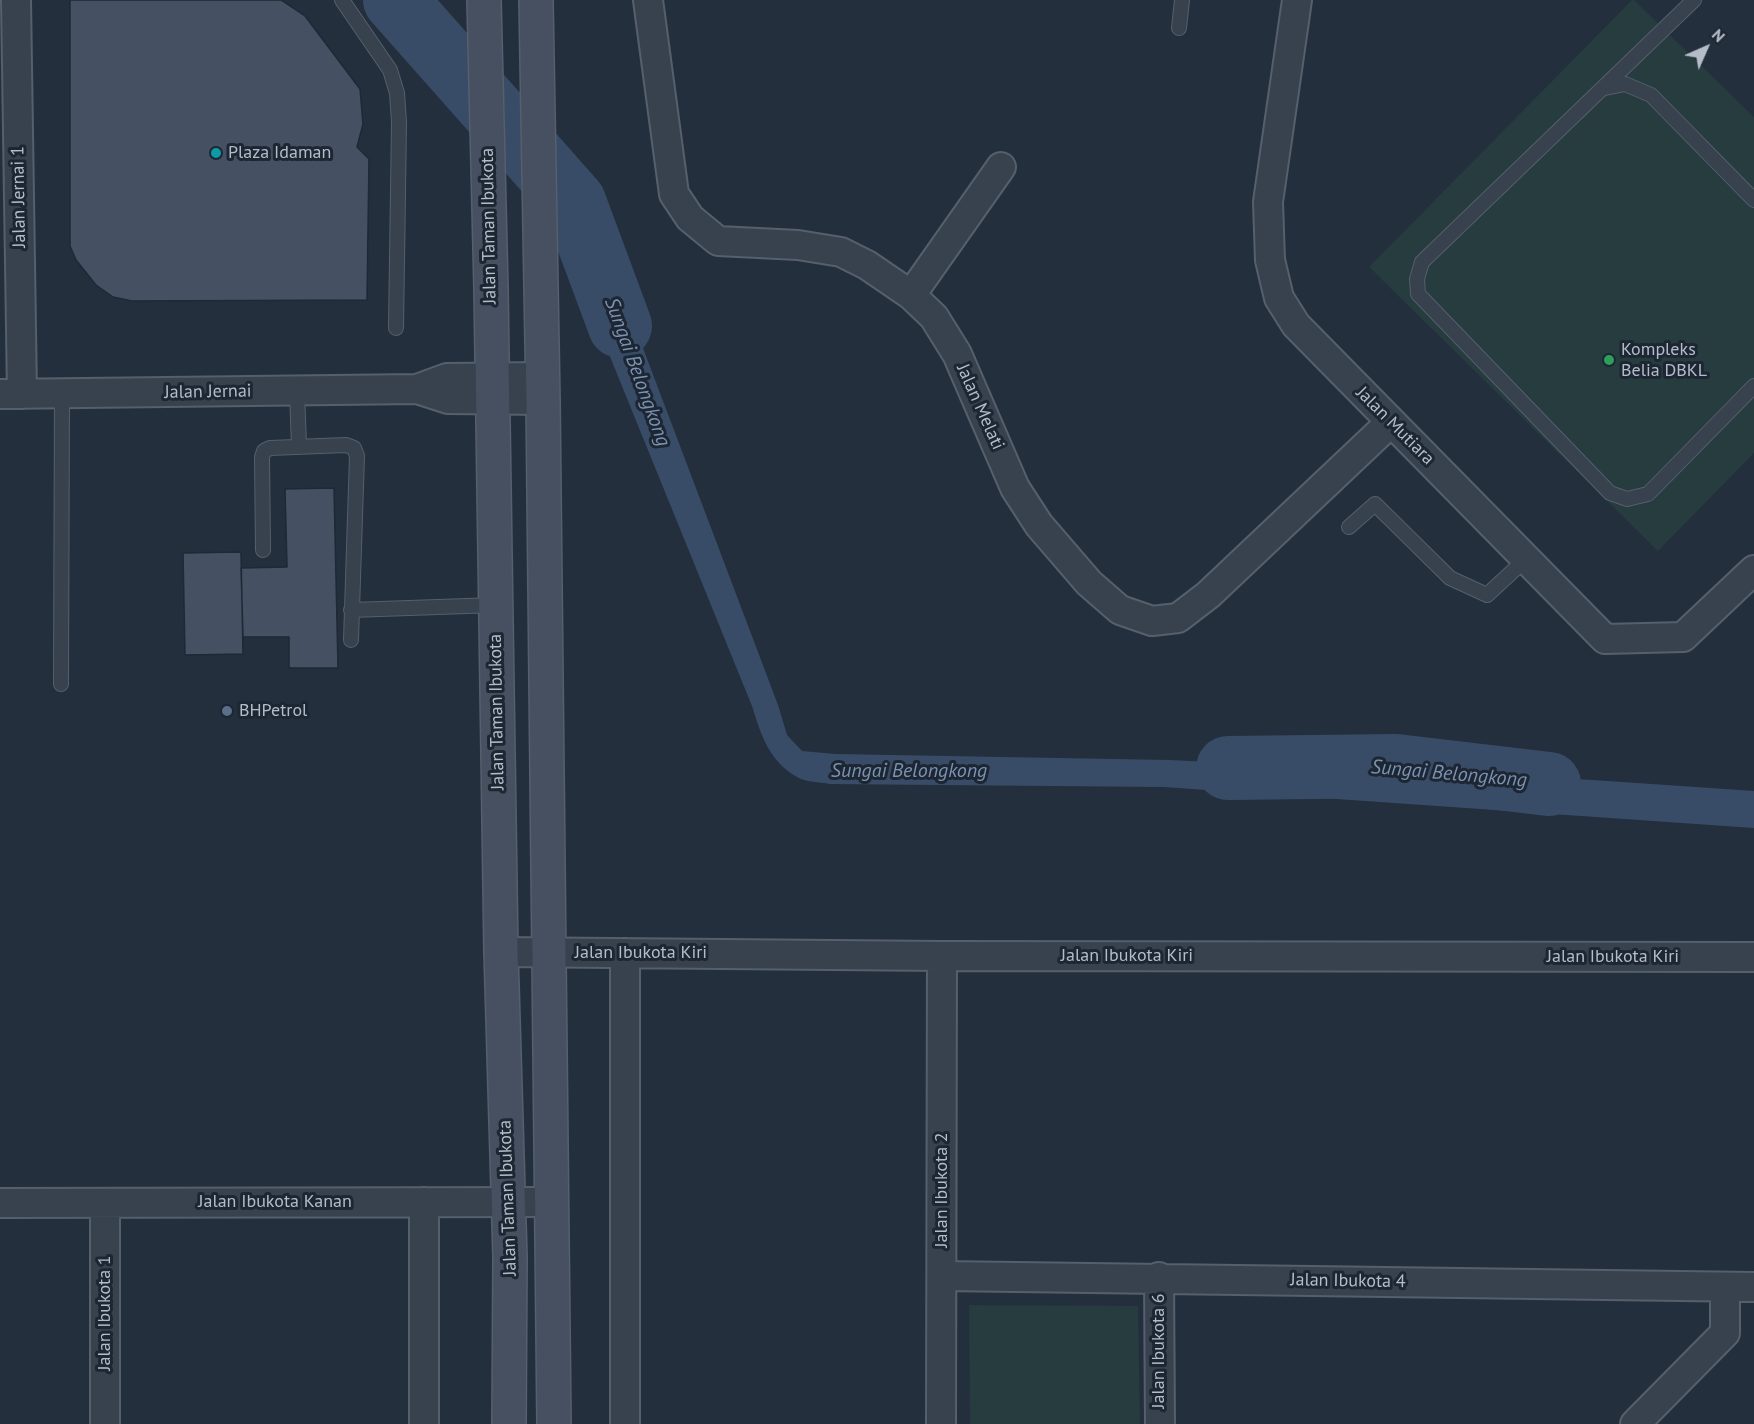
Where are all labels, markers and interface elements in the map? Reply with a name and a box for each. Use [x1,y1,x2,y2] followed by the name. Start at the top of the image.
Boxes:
[1676,18,1736,78] north arrow
[1708,24,1730,46] text: N
[228,142,331,164] place label: Plaza Idaman
[7,146,31,248] street label: Jalan Jernai 1
[209,146,223,160] marker: Plaza Idaman
[477,148,501,304] street label: Jalan Taman Ibukota
[599,294,675,450] water label: Sungai Belongkong
[1621,339,1707,382] place label: Kompleks Belia DBKL
[1602,353,1616,367] marker: Kompleks Belia DBKL
[952,361,1008,453] street label: Jalan Melati
[164,380,252,404] street label: Jalan Jernai
[1351,382,1439,470] street label: Jalan Mutiara
[485,634,509,790] street label: Jalan Taman Ibukota
[239,700,307,722] place label: BHPetrol
[220,704,234,718] marker: BHPetrol
[1370,755,1528,793] water label: Sungai Belongkong
[831,759,987,783] water label: Sungai Belongkong
[575,942,707,964] street label: Jalan Ibukota Kiri
[1061,945,1193,967] street label: Jalan Ibukota Kiri
[1547,946,1679,968] street label: Jalan Ibukota Kiri
[494,1120,522,1276] street label: Jalan Taman Ibukota
[931,1132,953,1248] street label: Jalan Ibukota 2
[198,1191,352,1213] street label: Jalan Ibukota Kanan
[94,1255,116,1371] street label: Jalan Ibukota 1
[1290,1269,1406,1293] street label: Jalan Ibukota 4
[1148,1293,1170,1409] street label: Jalan Ibukota 6

